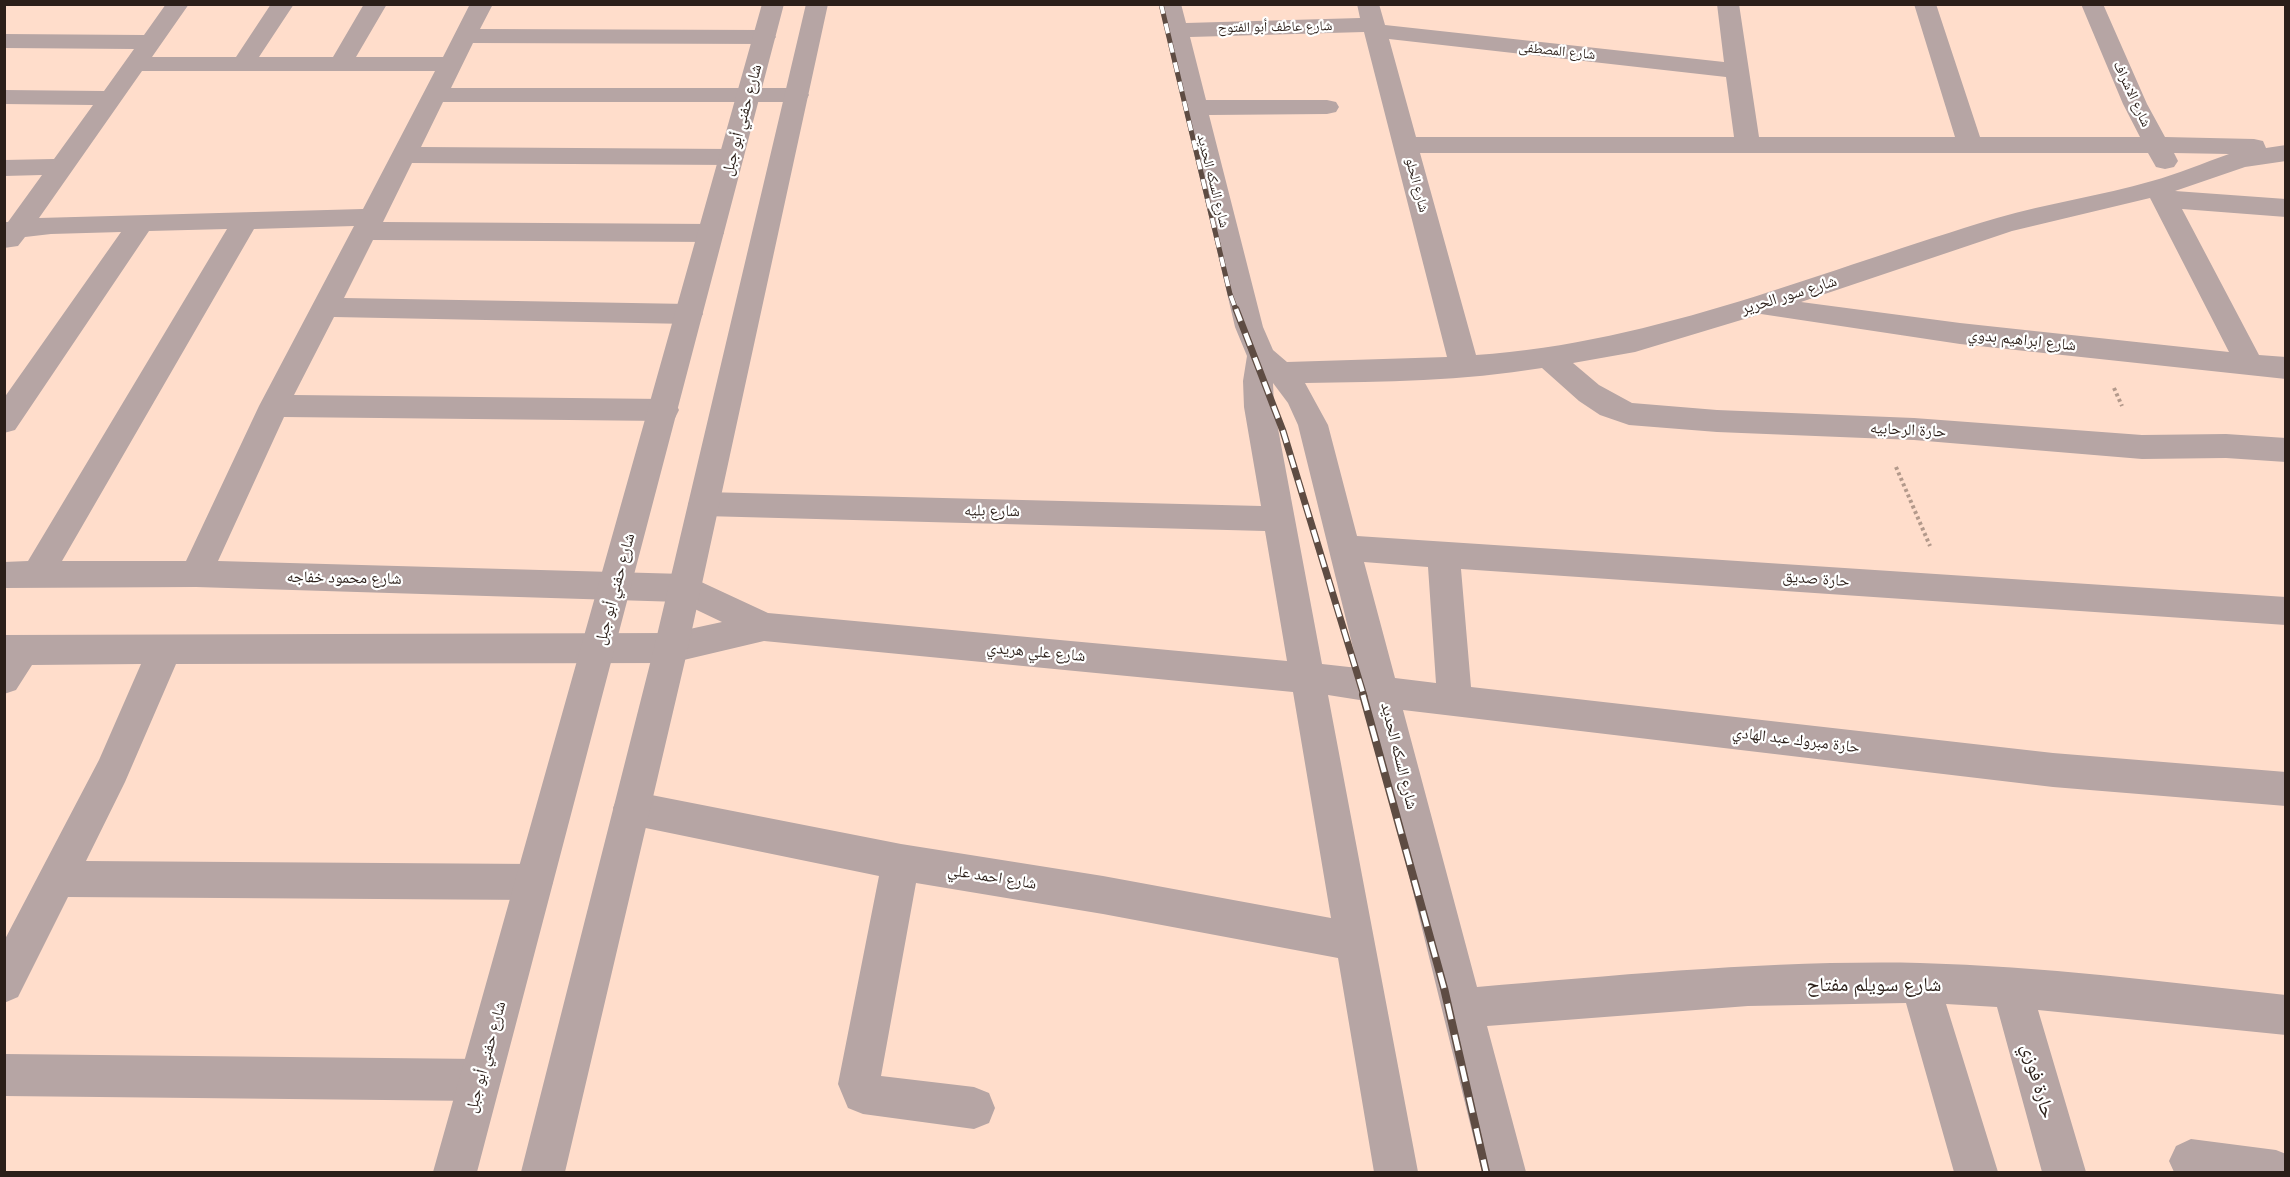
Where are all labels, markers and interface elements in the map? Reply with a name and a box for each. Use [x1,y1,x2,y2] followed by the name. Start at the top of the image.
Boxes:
[1218,18,1332,36] street label: شارع عاطف أبو الفتوح
[1518,39,1596,63] street label: شارع المصطفى
[2109,58,2155,130] street label: شارع الاشراف
[718,62,766,178] street label: شارع حفني أبو جبل
[1193,132,1233,230] street label: شارع السكه الحديد
[1402,156,1432,214] street label: شارع الحلو
[1739,271,1839,319] street label: شارع سور الحرير
[1967,325,2077,355] street label: شارع ابراهيم بدوي
[1869,418,1947,442] street label: حارة الرحابيه
[964,501,1020,521] street label: شارع بليه
[591,531,639,647] street label: شارع حفني أبو جبل
[286,567,402,589] street label: شارع محمود خفاجه
[1782,567,1850,591] street label: حارة صديق
[986,638,1086,666] street label: شارع علي هريدي
[1376,701,1422,811] street label: شارع السكه الحديد
[1731,723,1861,757] street label: حارة مبروك عبد الهادي
[946,860,1038,894] street label: شارع احمد علي
[1807,973,1941,997] street label: شارع سويلم مفتاح
[462,999,510,1115] street label: شارع حفني أبو جبل
[2016,1041,2060,1121] street label: حارة فوزي

